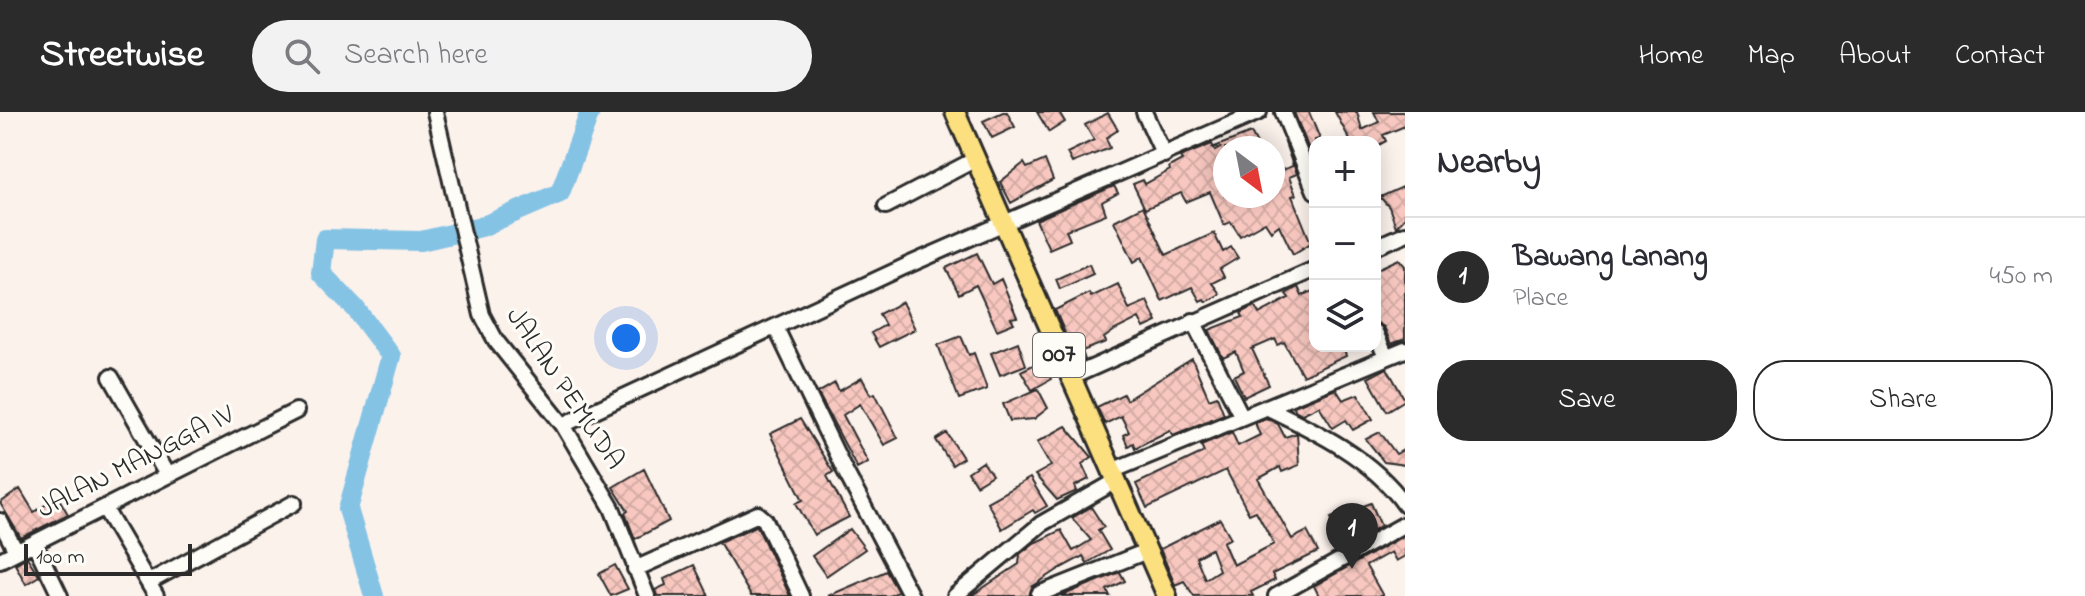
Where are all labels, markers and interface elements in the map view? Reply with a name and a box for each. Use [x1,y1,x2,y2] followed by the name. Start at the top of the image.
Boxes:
[252,20,812,92] search box
[40,28,204,84] text: Streetwise
[280,34,324,78] icon: search
[344,34,488,78] text: Search here
[1638,36,1704,77] text: Home
[1748,36,1795,77] text: Map
[1839,36,1911,77] text: About
[1955,36,2045,77] text: Contact
[1213,136,1285,208] north arrow
[1309,136,1381,352] map controls
[1309,136,1381,208] button: +
[1437,139,1541,189] text: Nearby
[1309,208,1381,280] button: −
[1513,236,1708,280] text: Bawang Lanang
[1459,258,1467,296] text: 1
[1990,258,2053,296] text: 450 m
[1309,280,1381,352] button: layers
[1513,280,1568,318] text: Place
[494,299,634,479] street label: JALAN PEMUDA
[606,318,646,358] your location
[1033,333,1085,377] road number: 007
[1437,360,1737,441] button: Save
[1753,360,2053,441] button: Share
[31,395,242,530] street label: JALAN MANGGA IV
[1326,503,1378,569] pin: 1
[24,540,192,576] scale bar
[36,542,85,574] text: 100 m

